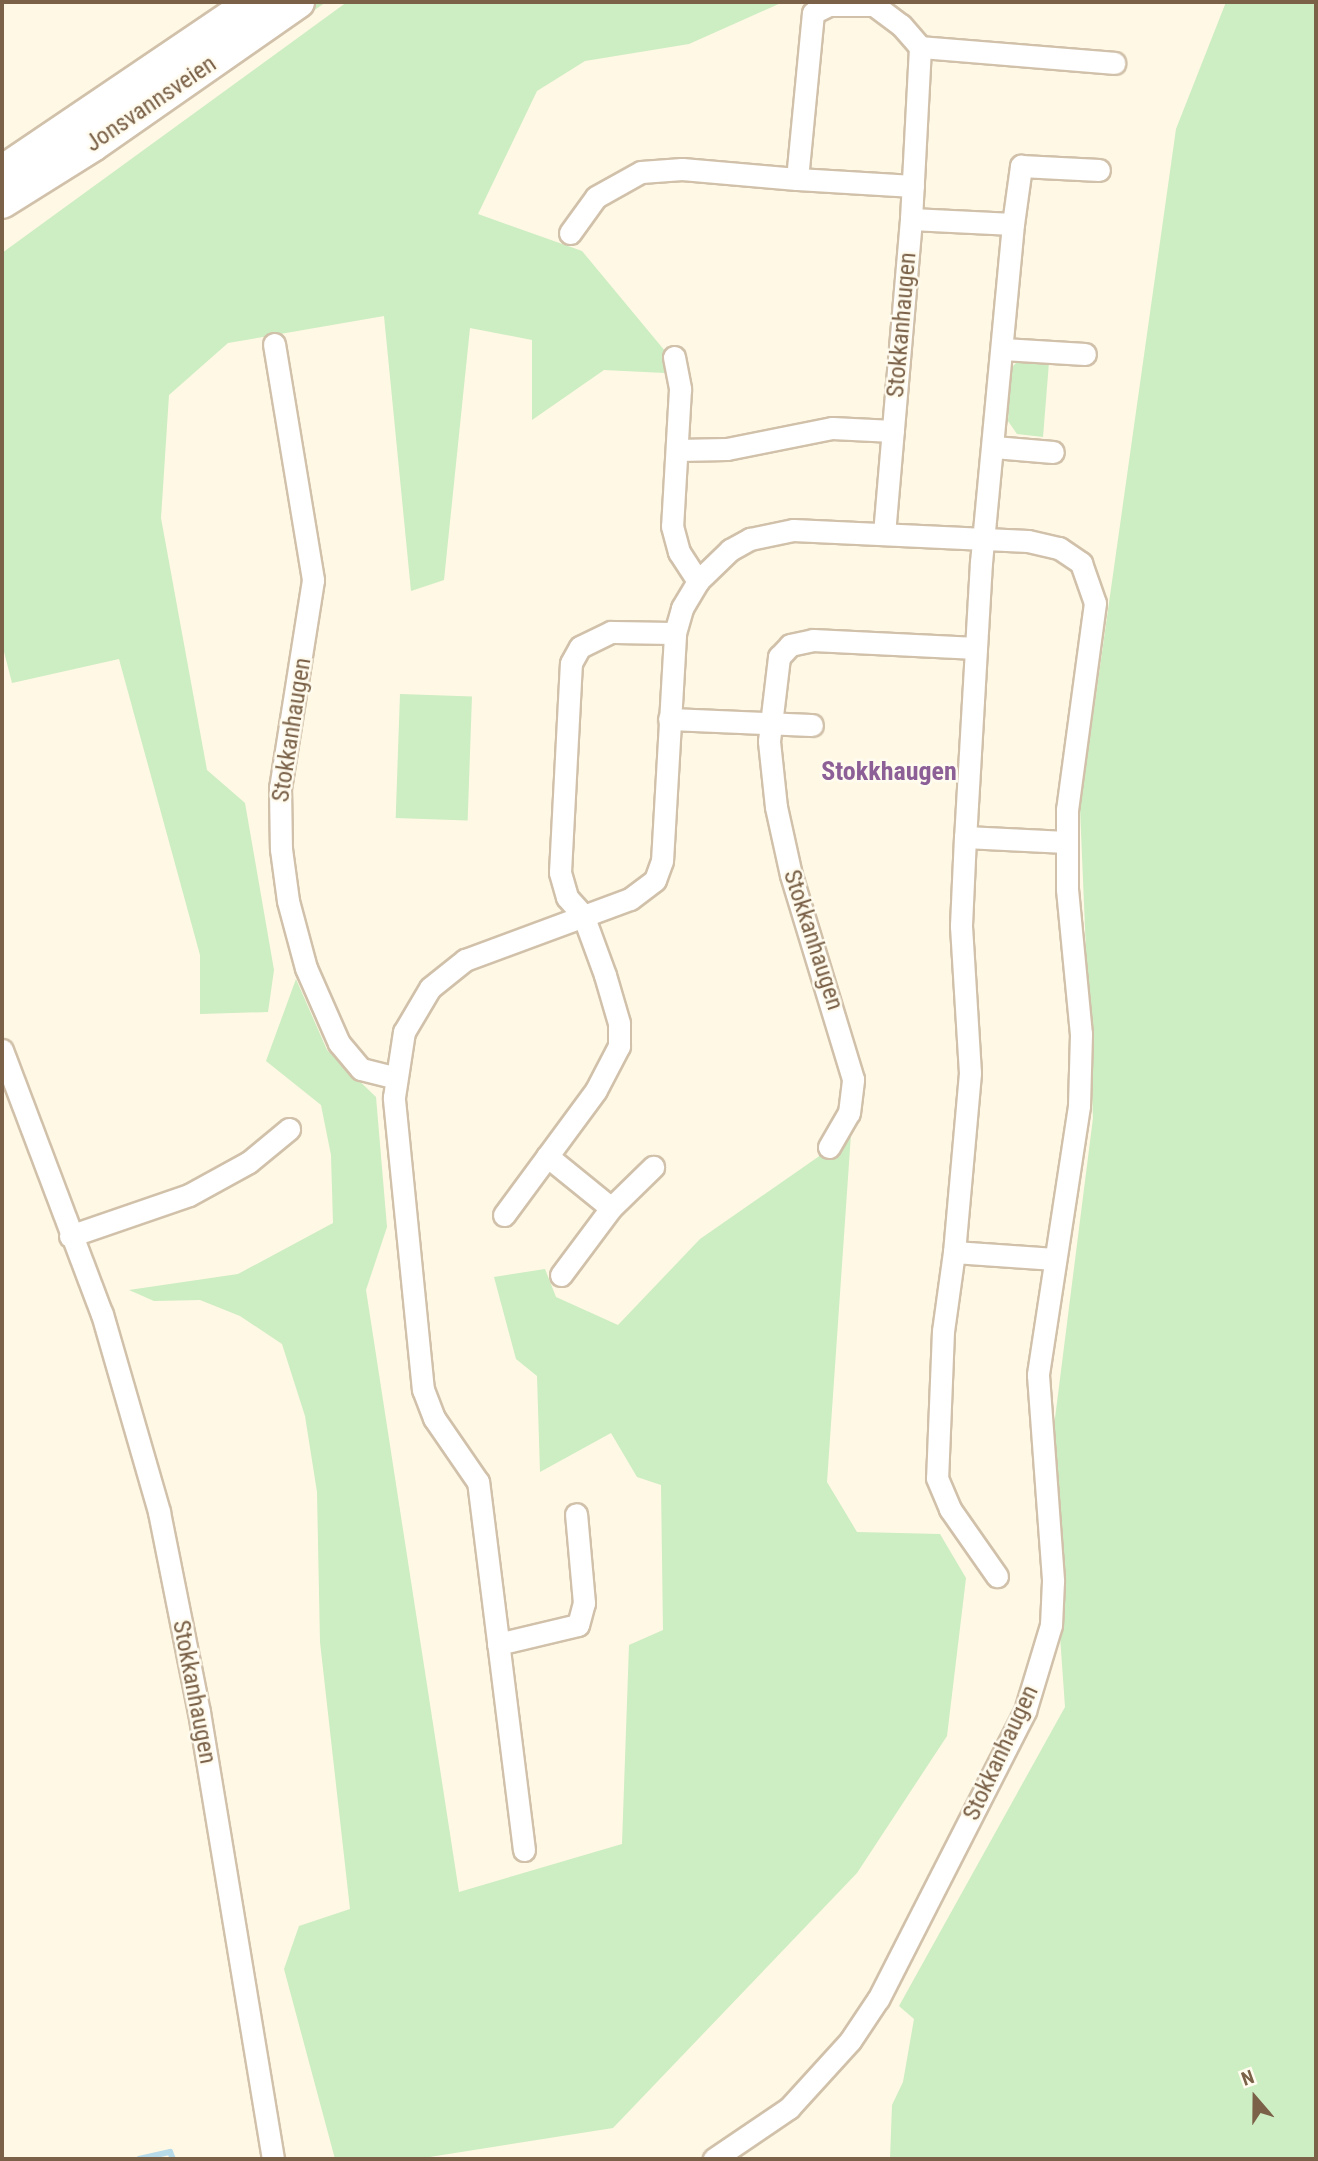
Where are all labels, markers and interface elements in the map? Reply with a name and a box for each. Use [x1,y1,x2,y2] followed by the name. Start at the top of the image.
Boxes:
[80,50,222,158] street label: Jonsvannsveien
[881,251,923,399] street label: Stokkanhaugen
[266,656,318,804] street label: Stokkanhaugen
[821,756,957,788] district label: Stokkhaugen
[777,866,849,1014] street label: Stokkanhaugen
[166,1618,222,1766] street label: Stokkanhaugen
[957,1681,1045,1825] street label: Stokkanhaugen
[1220,2063,1290,2133] north arrow
[1238,2065,1257,2091] text: N

